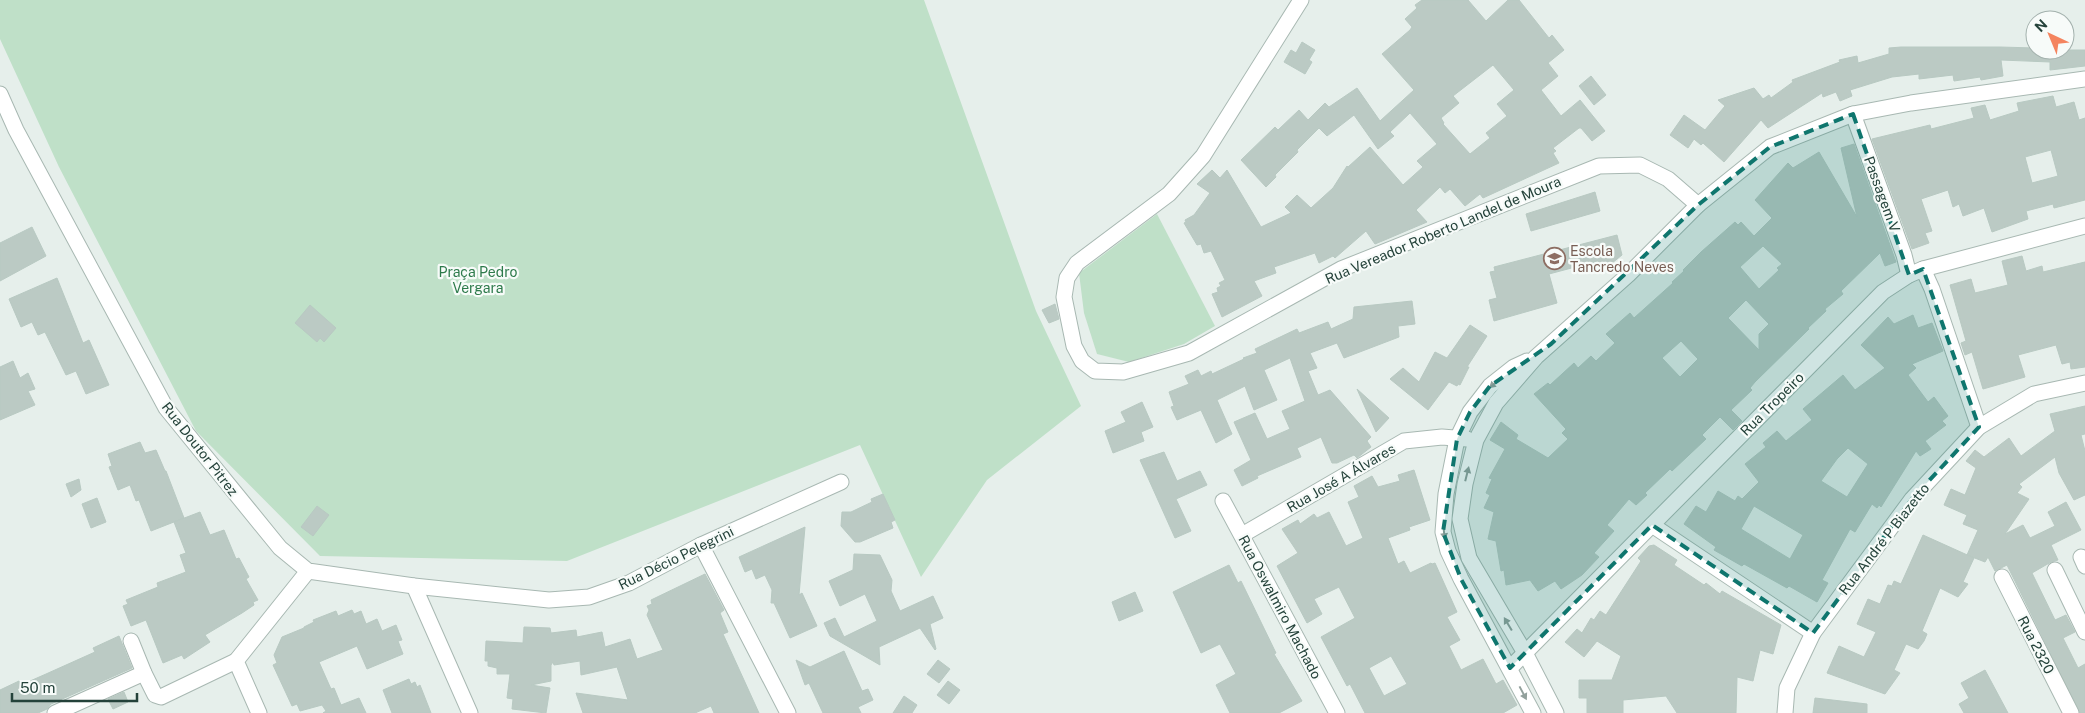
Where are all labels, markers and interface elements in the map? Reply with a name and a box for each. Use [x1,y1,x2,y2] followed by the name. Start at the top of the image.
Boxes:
[2025,10,2075,60] north arrow
[2031,16,2050,35] text: N
[1861,154,1903,235] street label: Passagem V
[1323,173,1563,287] street label: Rua Vereador Roberto Landel de Moura
[1570,243,1674,275] place label: Escola Tancredo Neves
[1542,247,1566,271] school or university icon: Escola Tancredo Neves
[439,264,518,296] park label: Praça Pedro Vergara
[1737,369,1807,439] street label: Rua Tropeiro
[1489,377,1501,388] one-way arrow
[159,399,242,499] street label: Rua Doutor Pitrez
[1283,440,1398,516] street label: Rua José A Álvares
[1463,466,1471,481] one-way arrow
[1836,480,1932,598] street label: Rua André P Biazetto
[616,523,736,593] street label: Rua Décio Pelegrini
[1440,524,1448,540] one-way arrow
[1235,532,1325,682] street label: Rua Oswalmiro Machado
[2015,613,2057,677] street label: Rua 2320
[1504,617,1513,630] one-way arrow
[12,670,138,702] scale bar
[20,679,55,696] text: 50 m
[1519,685,1527,700] one-way arrow

